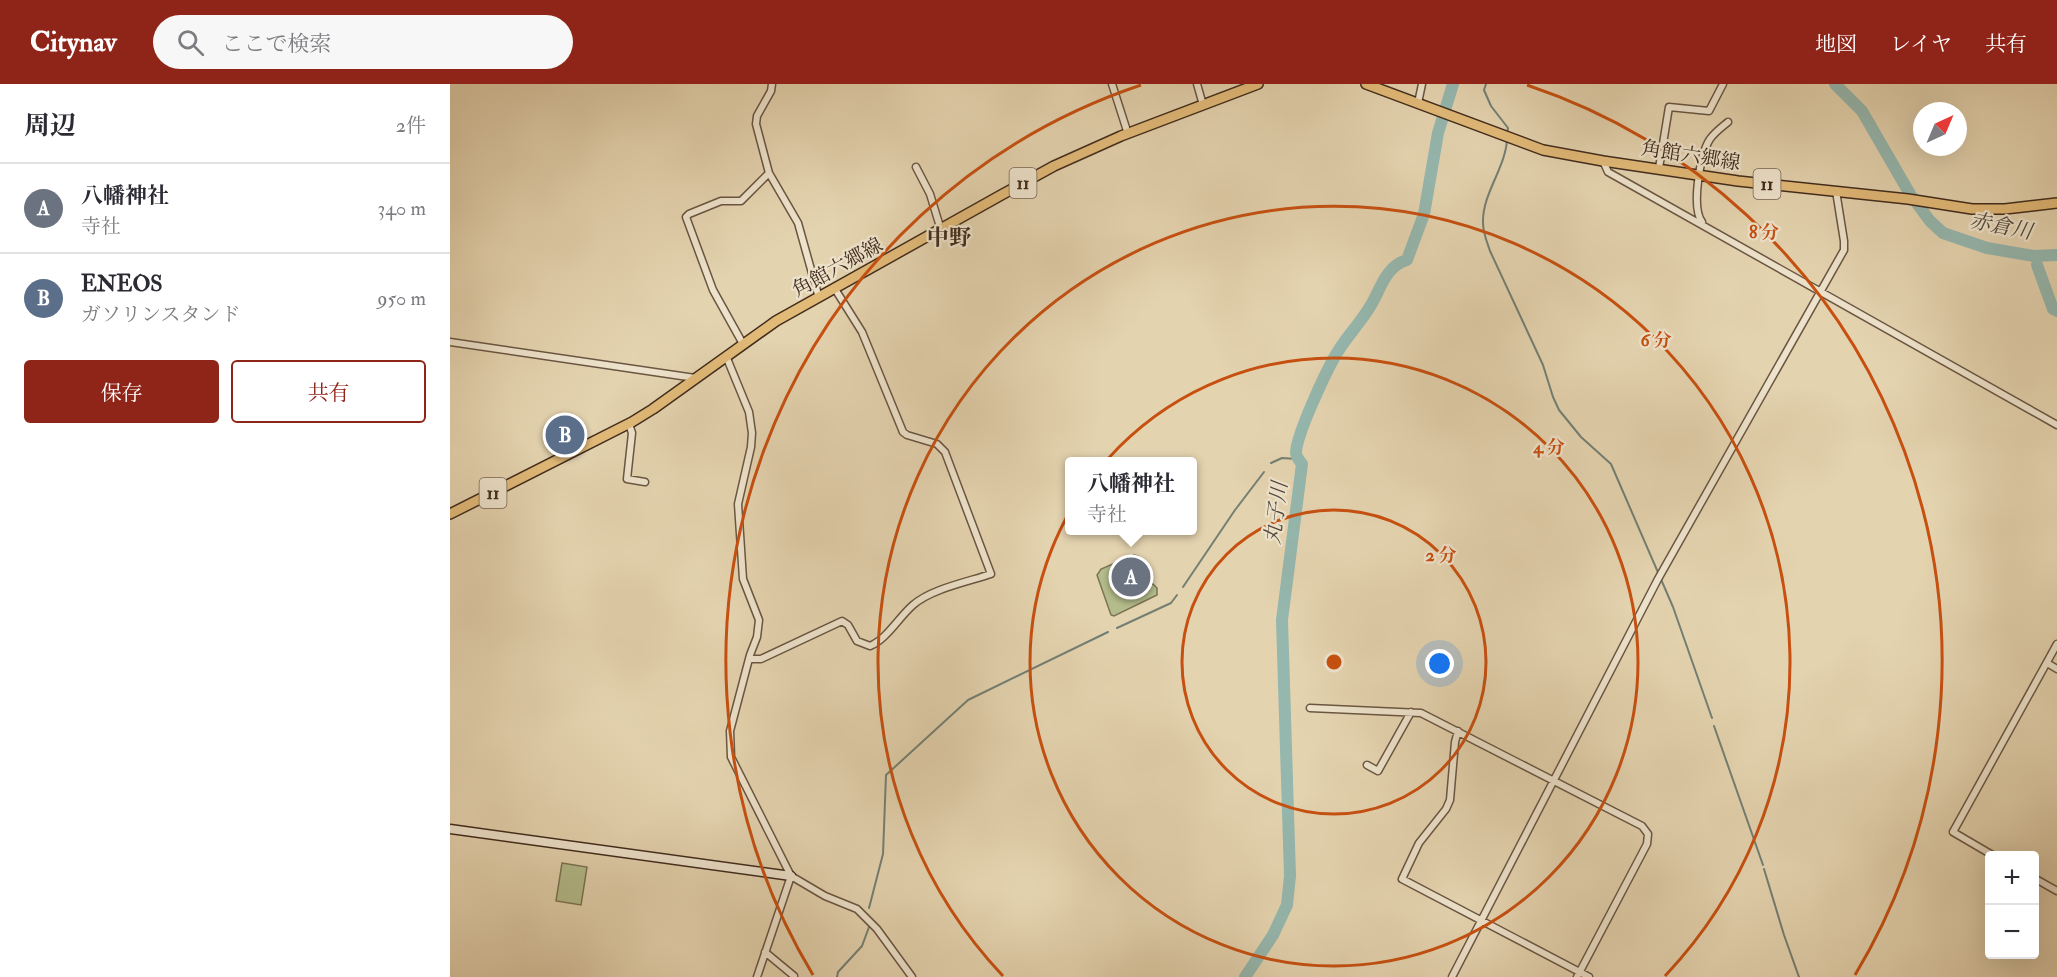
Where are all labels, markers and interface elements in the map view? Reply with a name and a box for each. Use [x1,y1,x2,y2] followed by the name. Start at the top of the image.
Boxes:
[153,15,573,69] search box
[30,25,117,60] text: Citynav
[174,26,207,59] icon: search
[222,30,332,58] text: ここで検索
[1815,31,1857,58] text: 地図
[1890,31,1952,58] text: レイヤ
[1985,31,2027,58] text: 共有
[1913,102,1967,156] north arrow
[24,110,76,142] text: 周辺
[396,113,426,138] text: 2件
[1640,135,1742,176] street label: 角館六郷線
[1010,168,1036,198] road number: 11
[1754,169,1780,199] road number: 11
[81,182,169,210] text: 八幡神社
[37,196,50,221] text: A
[378,196,426,221] text: 340 m
[1967,207,2036,246] water label: 赤倉川
[81,214,121,239] text: 寺社
[1749,221,1779,244] text: 8 分
[927,224,972,252] district label: 中野
[787,232,887,303] street label: 角館六郷線
[81,270,163,298] text: ENEOS
[37,286,50,311] text: B
[377,286,426,311] text: 950 m
[81,302,240,327] text: ガソリンスタンド
[1641,329,1671,352] text: 6 分
[24,360,219,423] button: 保存
[231,360,426,423] button: 共有
[546,412,584,458] pin: B
[1532,436,1565,459] text: 4 分
[1065,457,1197,535] popup
[1087,470,1175,498] text: 八幡神社
[480,478,507,508] road number: 11
[1259,478,1294,546] water label: 丸子川
[1087,502,1127,527] text: 寺社
[1426,544,1456,567] text: 2 分
[1112,554,1150,600] pin: A
[1425,649,1454,678] your location
[1324,652,1344,672] centre of rings
[1985,851,2039,959] map controls
[1985,851,2039,905] button: +
[1985,905,2039,959] button: −

